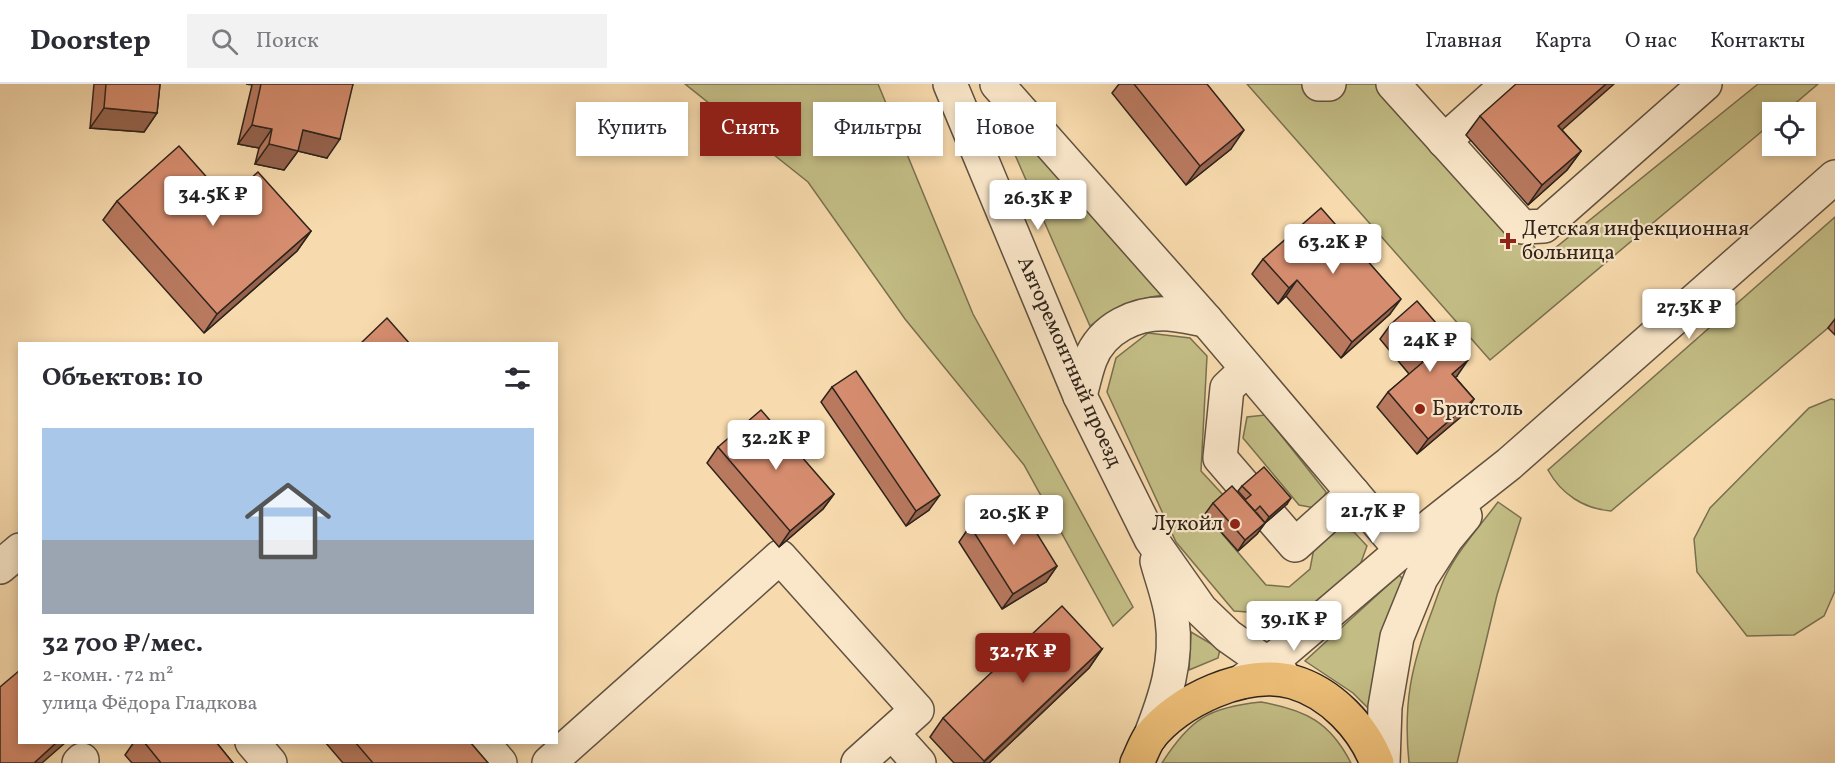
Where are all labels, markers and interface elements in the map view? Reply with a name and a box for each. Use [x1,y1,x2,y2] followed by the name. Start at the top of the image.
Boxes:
[187,14,607,68] search box
[30,22,151,61] text: Doorstep
[208,25,241,58] icon: search
[256,26,319,57] text: Поиск
[1425,27,1502,56] text: Главная
[1535,27,1592,56] text: Карта
[1625,27,1677,56] text: О нас
[1710,27,1805,56] text: Контакты
[576,102,688,156] chip: Купить
[700,102,801,156] chip: Снять
[813,102,943,156] chip: Фильтры
[955,102,1056,156] chip: Новое
[1762,102,1816,156] map controls
[1762,102,1816,156] button: locate
[158,176,268,227] pin: 34.5K ₽
[983,180,1093,231] pin: 26.3K ₽
[178,181,248,209] text: 34.5K ₽
[1003,185,1073,213] text: 26.3K ₽
[1522,215,1749,268] place label: Детская инфекционная больница
[1278,224,1388,275] pin: 63.2K ₽
[1298,229,1368,257] text: 63.2K ₽
[1499,232,1517,250] marker: Детская инфекционная больница
[1009,252,1129,472] street label: Авторемонтный проезд
[1634,289,1744,340] pin: 27.3K ₽
[1656,294,1722,322] text: 27.3K ₽
[1388,322,1472,373] pin: 24K ₽
[1403,327,1457,355] text: 24K ₽
[42,360,203,396] text: Объектов: 10
[501,362,534,395] icon: filters
[1432,395,1523,424] place label: Бристоль
[1413,402,1427,416] marker: Бристоль
[721,420,831,471] pin: 32.2K ₽
[742,425,810,453] text: 32.2K ₽
[234,467,342,575] icon: home
[1318,493,1428,544] pin: 21.7K ₽
[959,495,1069,546] pin: 20.5K ₽
[1340,498,1406,526] text: 21.7K ₽
[979,500,1049,528] text: 20.5K ₽
[1152,510,1223,539] place label: Лукойл
[1228,517,1242,531] marker: Лукойл
[1239,601,1349,652] pin: 39.1K ₽
[1261,606,1327,634] text: 39.1K ₽
[42,626,203,662] text: 32 700 ₽/мес.
[968,633,1078,684] pin: 32.7K ₽
[989,638,1057,666] text: 32.7K ₽
[42,662,173,690] text: 2-комн. · 72 m²
[42,690,258,718] text: улица Фёдора Гладкова

